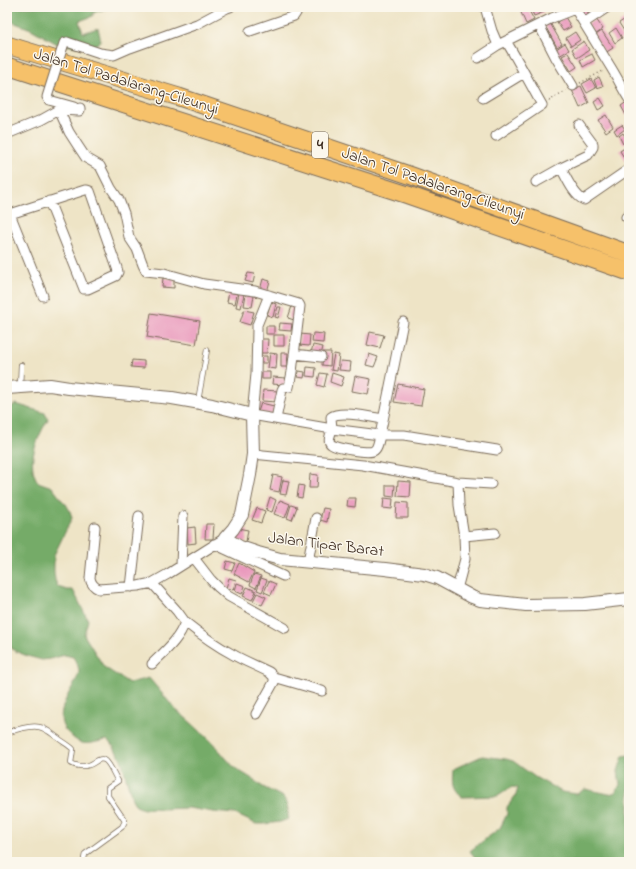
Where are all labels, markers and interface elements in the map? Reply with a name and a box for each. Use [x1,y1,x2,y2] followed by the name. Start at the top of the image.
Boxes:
[31,42,222,122] street label: Jalan Tol Padalarang–Cileunyi
[312,132,328,158] road number: 4
[338,141,528,227] street label: Jalan Tol Padalarang–Cileunyi
[267,526,386,564] street label: Jalan Tipar Barat

